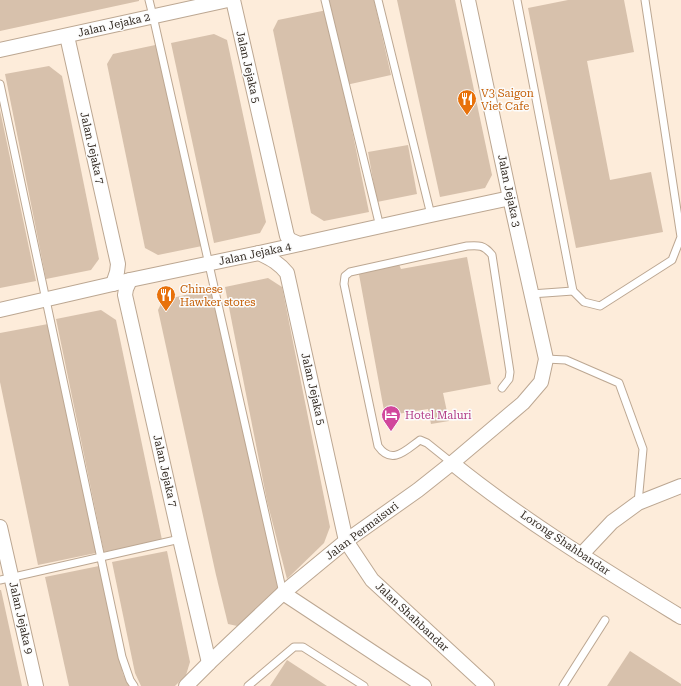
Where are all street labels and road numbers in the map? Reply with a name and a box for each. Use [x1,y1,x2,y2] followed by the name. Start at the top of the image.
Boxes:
[77,10,151,40] street label: Jalan Jejaka 2
[233,30,263,104] street label: Jalan Jejaka 5
[77,111,107,185] street label: Jalan Jejaka 7
[495,153,523,229] street label: Jalan Jejaka 3
[217,240,293,268] street label: Jalan Jejaka 4
[298,352,328,426] street label: Jalan Jejaka 5
[150,434,180,508] street label: Jalan Jejaka 7
[323,499,402,563] street label: Jalan Permaisuri
[518,508,613,578] street label: Lorong Shahbandar
[373,580,452,655] street label: Jalan Shahbandar
[6,581,36,655] street label: Jalan Jejaka 9

